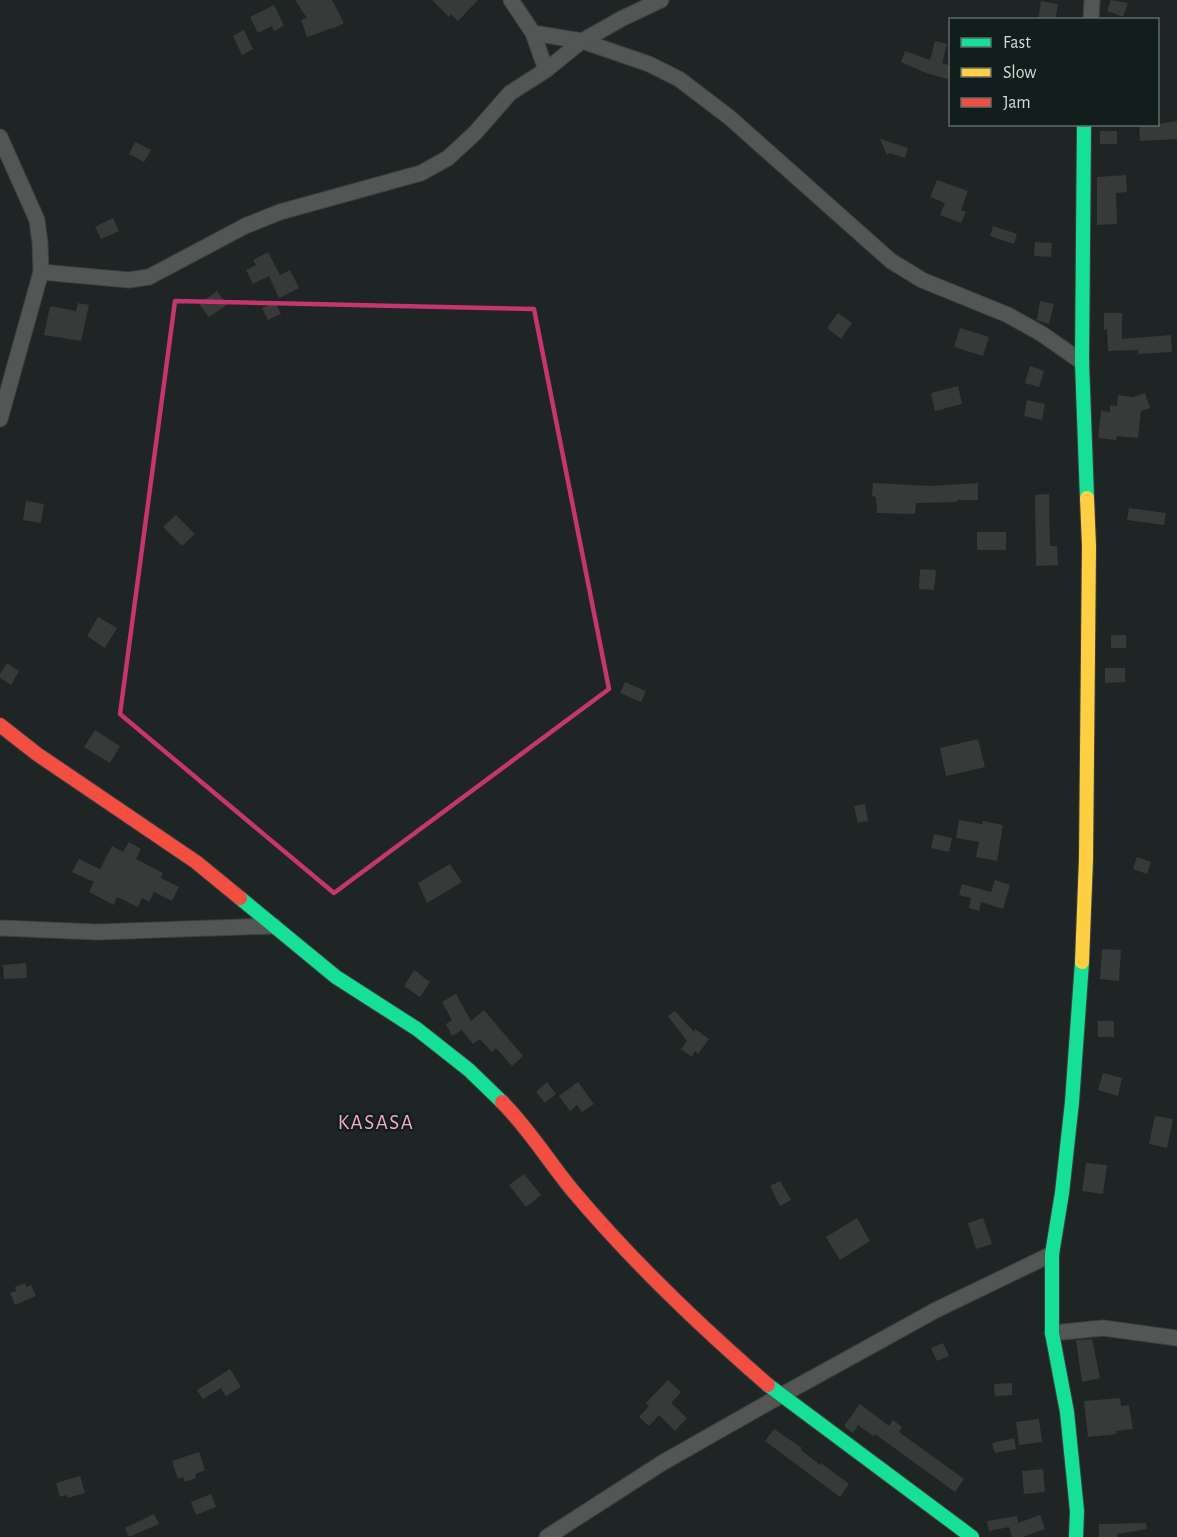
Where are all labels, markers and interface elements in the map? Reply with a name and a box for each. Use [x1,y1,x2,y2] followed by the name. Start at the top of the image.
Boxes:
[949,18,1159,126] legend
[1003,34,1031,52] text: Fast
[1003,64,1036,82] text: Slow
[1003,94,1031,112] text: Jam
[338,1112,414,1133] district label: KASASA

